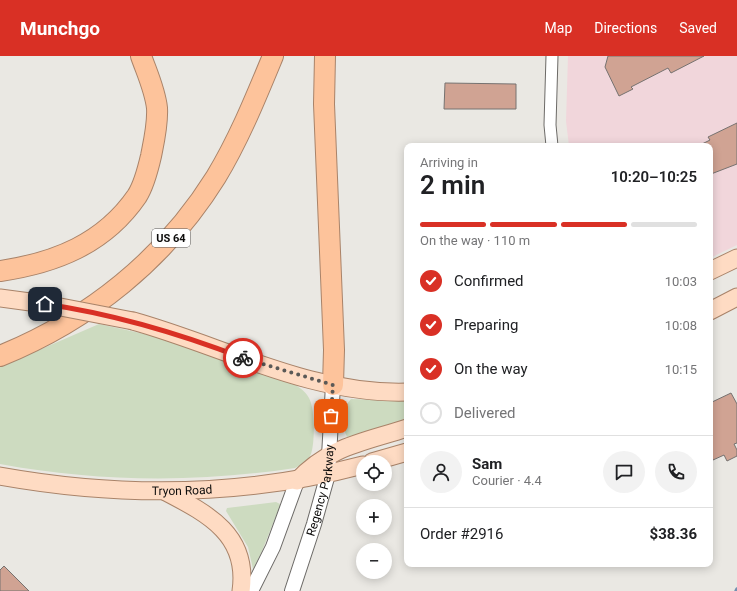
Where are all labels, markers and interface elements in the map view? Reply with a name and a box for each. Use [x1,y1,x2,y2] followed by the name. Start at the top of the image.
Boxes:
[20,17,100,40] text: Munchgo
[545,20,572,36] text: Map
[594,20,657,36] text: Directions
[679,20,717,36] text: Saved
[420,155,478,170] text: Arriving in
[611,168,697,186] text: 10:20–10:25
[420,170,485,200] text: 2 min
[152,229,190,247] road number: US 64
[420,233,530,248] text: On the way · 110 m
[420,270,442,292] icon: check
[454,272,524,290] text: Confirmed
[665,274,697,289] text: 10:03
[28,287,62,321] pin
[34,293,56,315] icon: home
[420,314,442,336] icon: check
[454,316,518,334] text: Preparing
[665,318,697,333] text: 10:08
[223,338,263,378] courier
[232,347,254,369] icon: bike
[420,358,442,380] icon: check
[454,360,528,378] text: On the way
[665,362,697,377] text: 10:15
[314,399,348,433] pin
[454,404,516,422] text: Delivered
[320,405,342,427] icon: bag
[303,444,337,538] street label: Regency Parkway
[420,451,462,493] button: person
[603,451,645,493] button: chat
[655,451,697,493] button: phone
[356,455,392,579] map controls
[356,455,392,491] button: locate
[472,455,502,473] text: Sam
[472,473,542,488] text: Courier · 4.4
[152,482,213,498] street label: Tryon Road
[356,499,392,535] button: +
[420,525,503,543] text: Order #2916
[650,525,697,543] text: $38.36
[356,543,392,579] button: −

